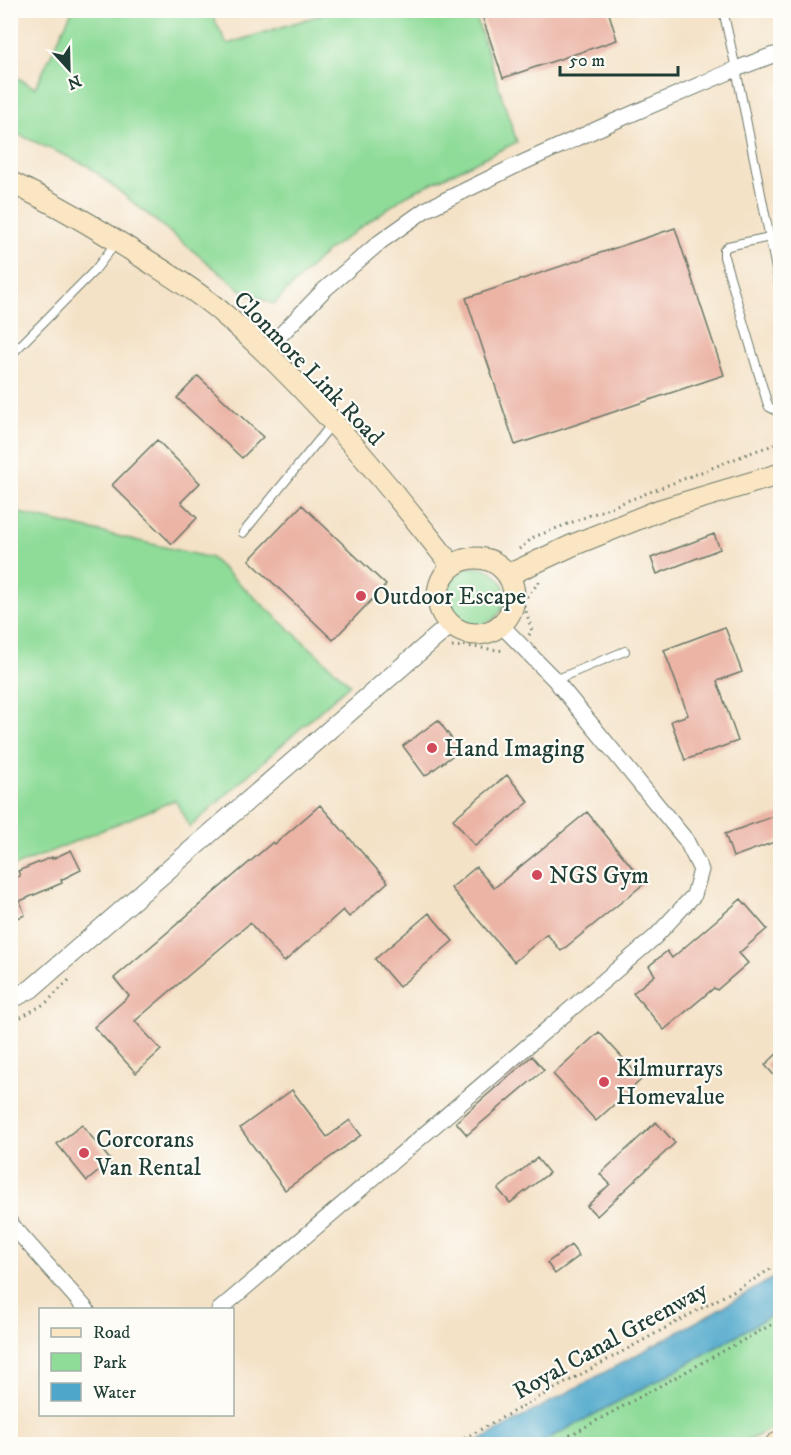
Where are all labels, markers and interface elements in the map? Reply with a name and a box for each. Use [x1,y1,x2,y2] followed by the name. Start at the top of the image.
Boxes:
[39,39,99,99] north arrow
[560,39,678,77] scale bar
[569,50,605,72] text: 50 m
[64,70,84,94] text: N
[227,285,390,452] street label: Clonmore Link Road
[373,582,526,612] place label: Outdoor Escape
[354,589,368,603] marker: Outdoor Escape
[444,734,584,764] place label: Hand Imaging
[425,741,439,755] marker: Hand Imaging
[549,861,649,891] place label: NGS Gym
[530,868,544,882] marker: NGS Gym
[616,1054,725,1112] place label: Kilmurrays Homevalue
[597,1075,611,1089] marker: Kilmurrays Homevalue
[95,1125,202,1183] place label: Corcorans Van Rental
[77,1146,91,1160] marker: Corcorans Van Rental
[508,1275,713,1407] street label: Royal Canal Greenway
[39,1308,234,1416] legend
[93,1322,130,1344] text: Road
[93,1352,127,1374] text: Park
[92,1382,136,1404] text: Water

